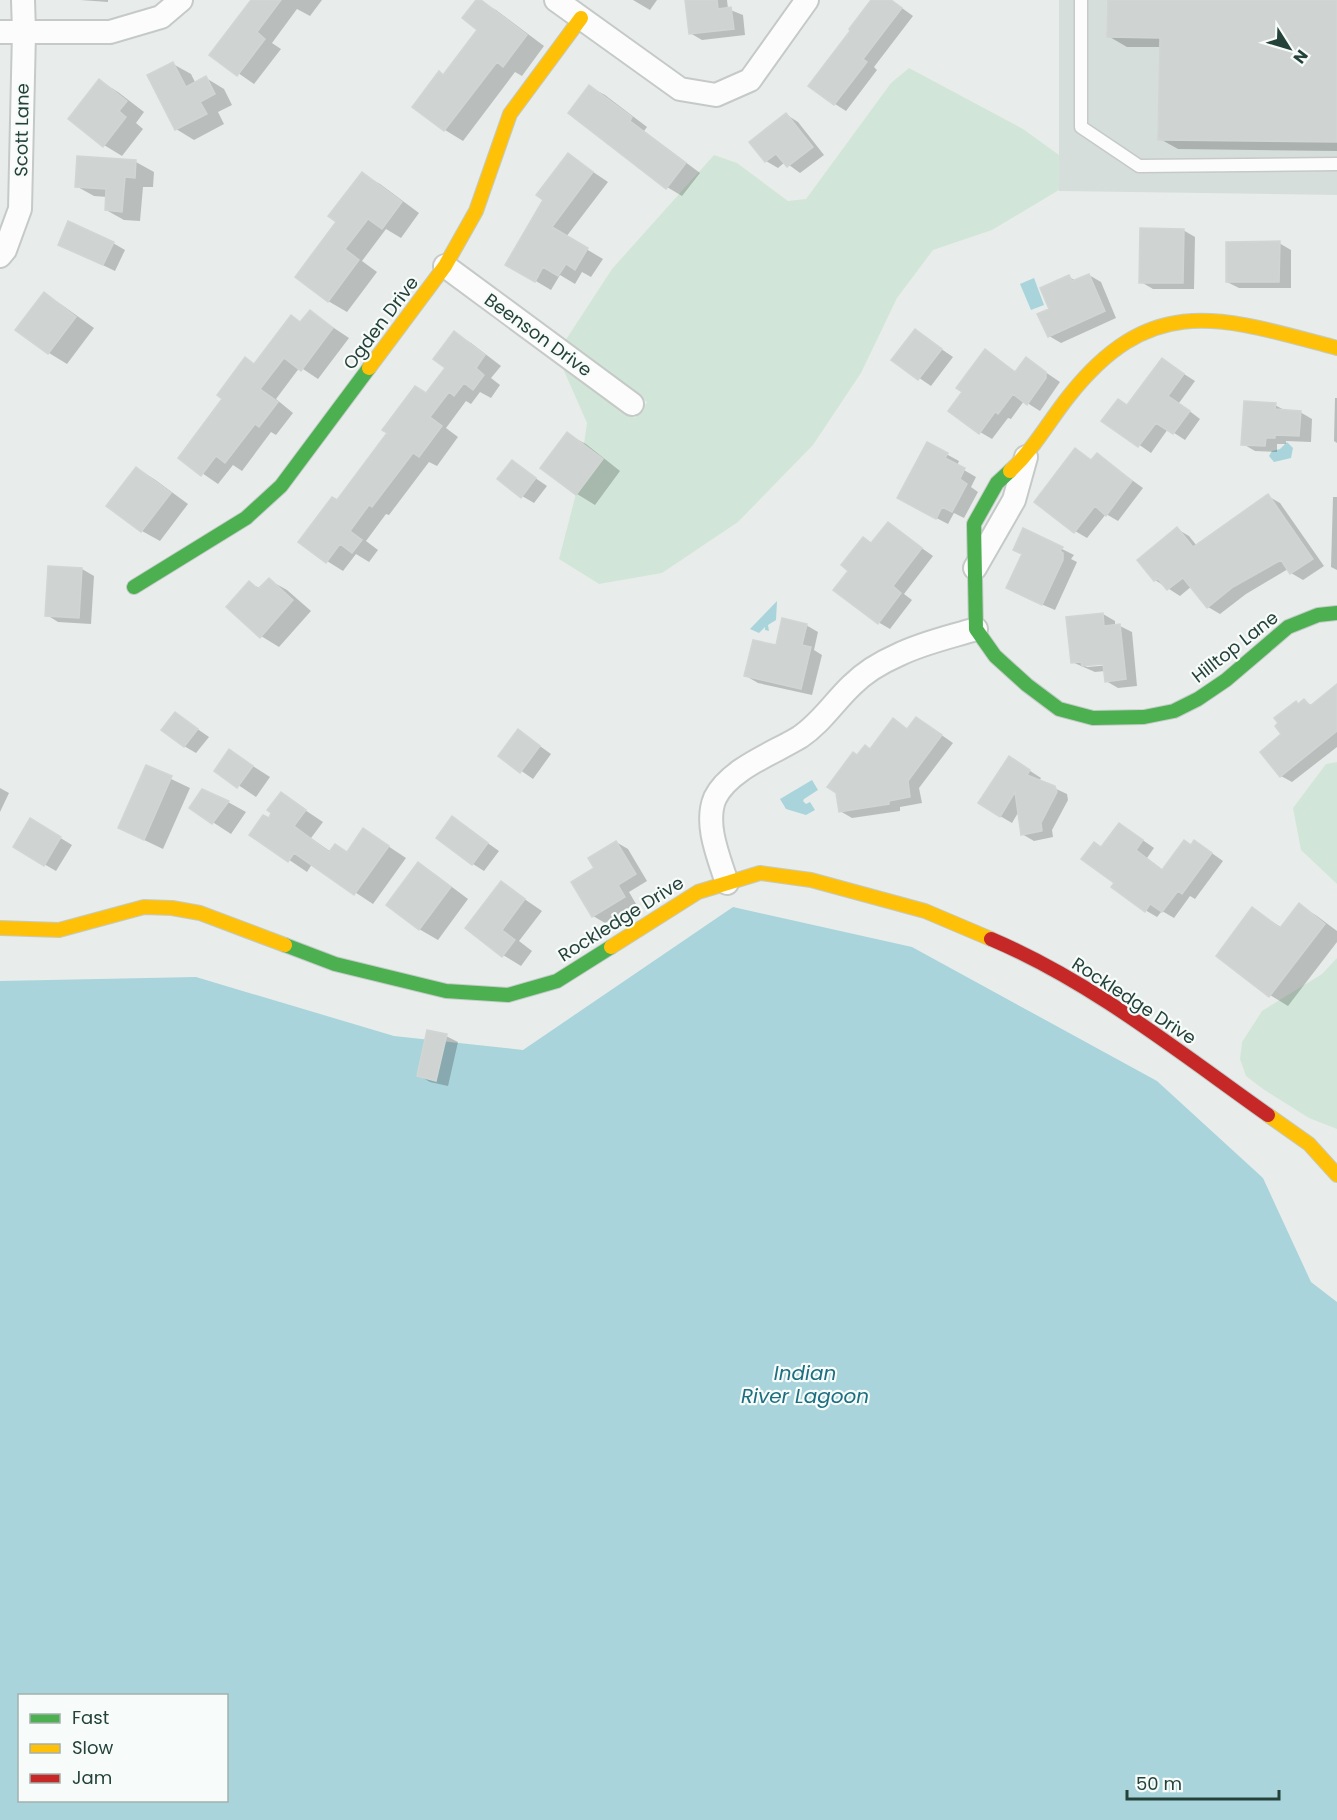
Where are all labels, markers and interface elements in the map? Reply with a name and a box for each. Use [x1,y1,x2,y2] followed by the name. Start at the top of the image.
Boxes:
[1259,18,1319,78] north arrow
[1288,45,1313,68] text: N
[8,83,35,177] street label: Scott Lane
[337,271,424,375] street label: Ogden Drive
[479,287,597,382] street label: Beenson Drive
[1186,605,1283,688] street label: Hilltop Lane
[553,870,688,967] street label: Rockledge Drive
[1067,951,1201,1050] street label: Rockledge Drive
[741,1359,869,1410] water label: Indian River Lagoon
[18,1694,228,1802] legend
[72,1705,109,1730] text: Fast
[72,1735,114,1760] text: Slow
[1127,1763,1278,1801] scale bar
[72,1765,112,1790] text: Jam
[1136,1771,1182,1796] text: 50 m

